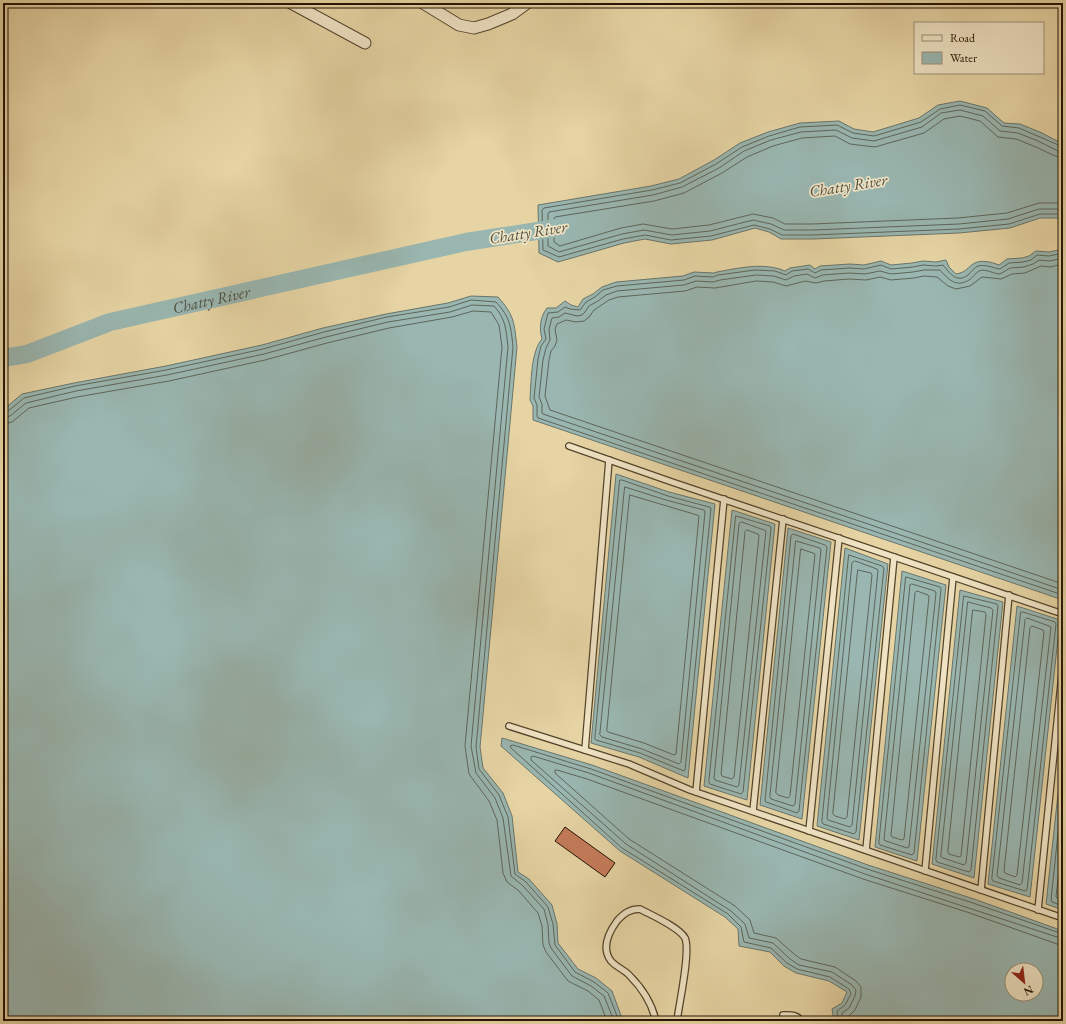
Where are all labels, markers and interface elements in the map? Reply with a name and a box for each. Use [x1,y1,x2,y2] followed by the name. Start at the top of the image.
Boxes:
[914,22,1044,74] legend
[950,30,976,46] text: Road
[950,50,977,66] text: Water
[808,169,889,202] water label: Chatty River
[488,216,569,249] water label: Chatty River
[171,281,253,319] water label: Chatty River
[1004,962,1044,1002] north arrow
[1021,983,1036,999] text: N

